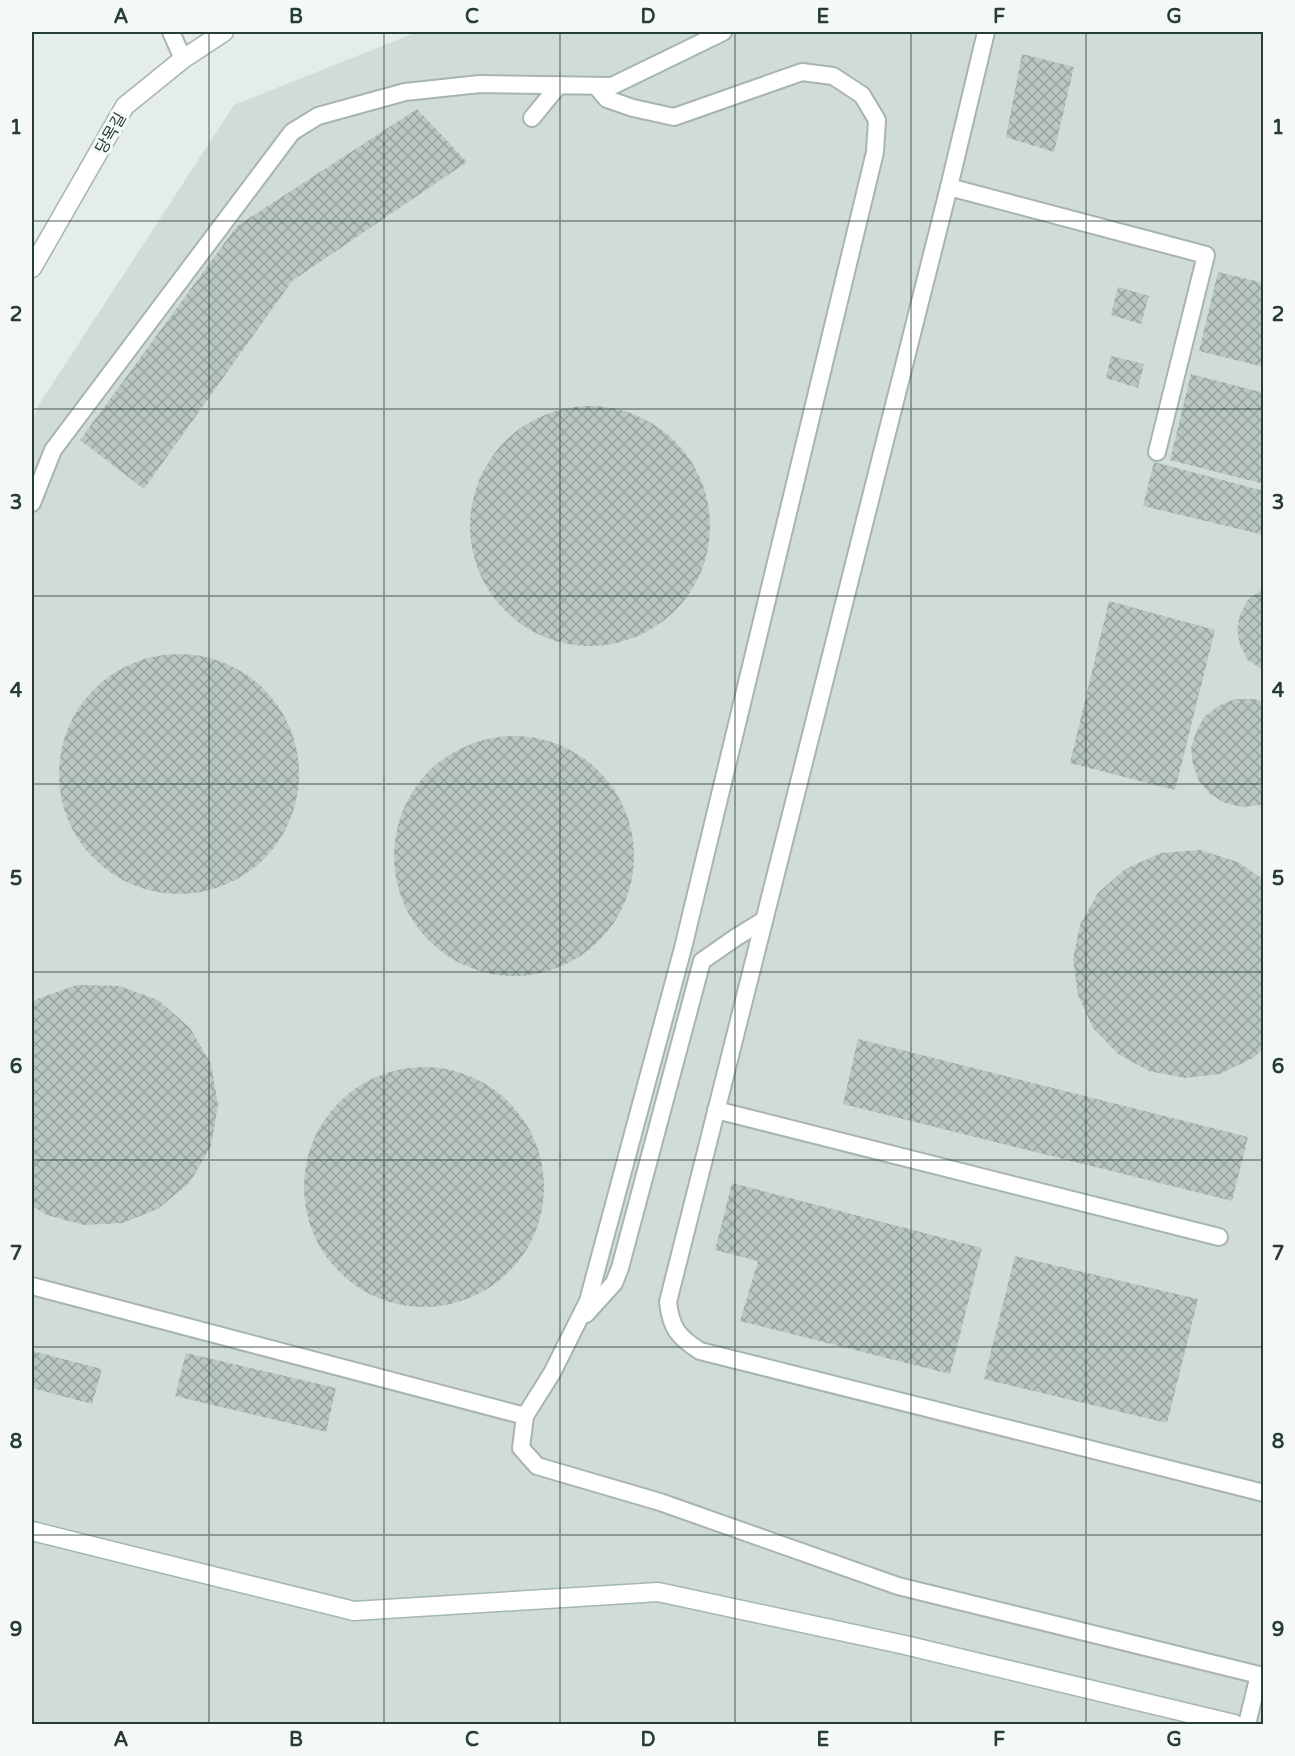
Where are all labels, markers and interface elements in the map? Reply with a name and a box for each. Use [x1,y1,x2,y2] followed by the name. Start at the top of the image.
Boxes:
[114,5,129,29] text: A
[289,5,303,29] text: B
[465,5,479,29] text: C
[640,5,656,29] text: D
[817,5,830,29] text: E
[993,5,1005,29] text: F
[1166,5,1182,29] text: G
[91,109,131,158] street label: 당목길
[10,116,22,140] text: 1
[1272,116,1284,140] text: 1
[10,303,22,327] text: 2
[1272,303,1284,327] text: 2
[10,491,22,515] text: 3
[1272,491,1284,515] text: 3
[10,679,23,703] text: 4
[1272,679,1285,703] text: 4
[10,867,22,891] text: 5
[1272,867,1284,891] text: 5
[10,1055,22,1079] text: 6
[1272,1055,1284,1079] text: 6
[10,1242,22,1266] text: 7
[1272,1242,1284,1266] text: 7
[10,1430,22,1454] text: 8
[1272,1430,1284,1454] text: 8
[10,1618,22,1642] text: 9
[1272,1618,1284,1642] text: 9
[114,1728,129,1752] text: A
[289,1728,303,1752] text: B
[465,1728,479,1752] text: C
[640,1728,656,1752] text: D
[817,1728,830,1752] text: E
[993,1728,1005,1752] text: F
[1166,1728,1182,1752] text: G

